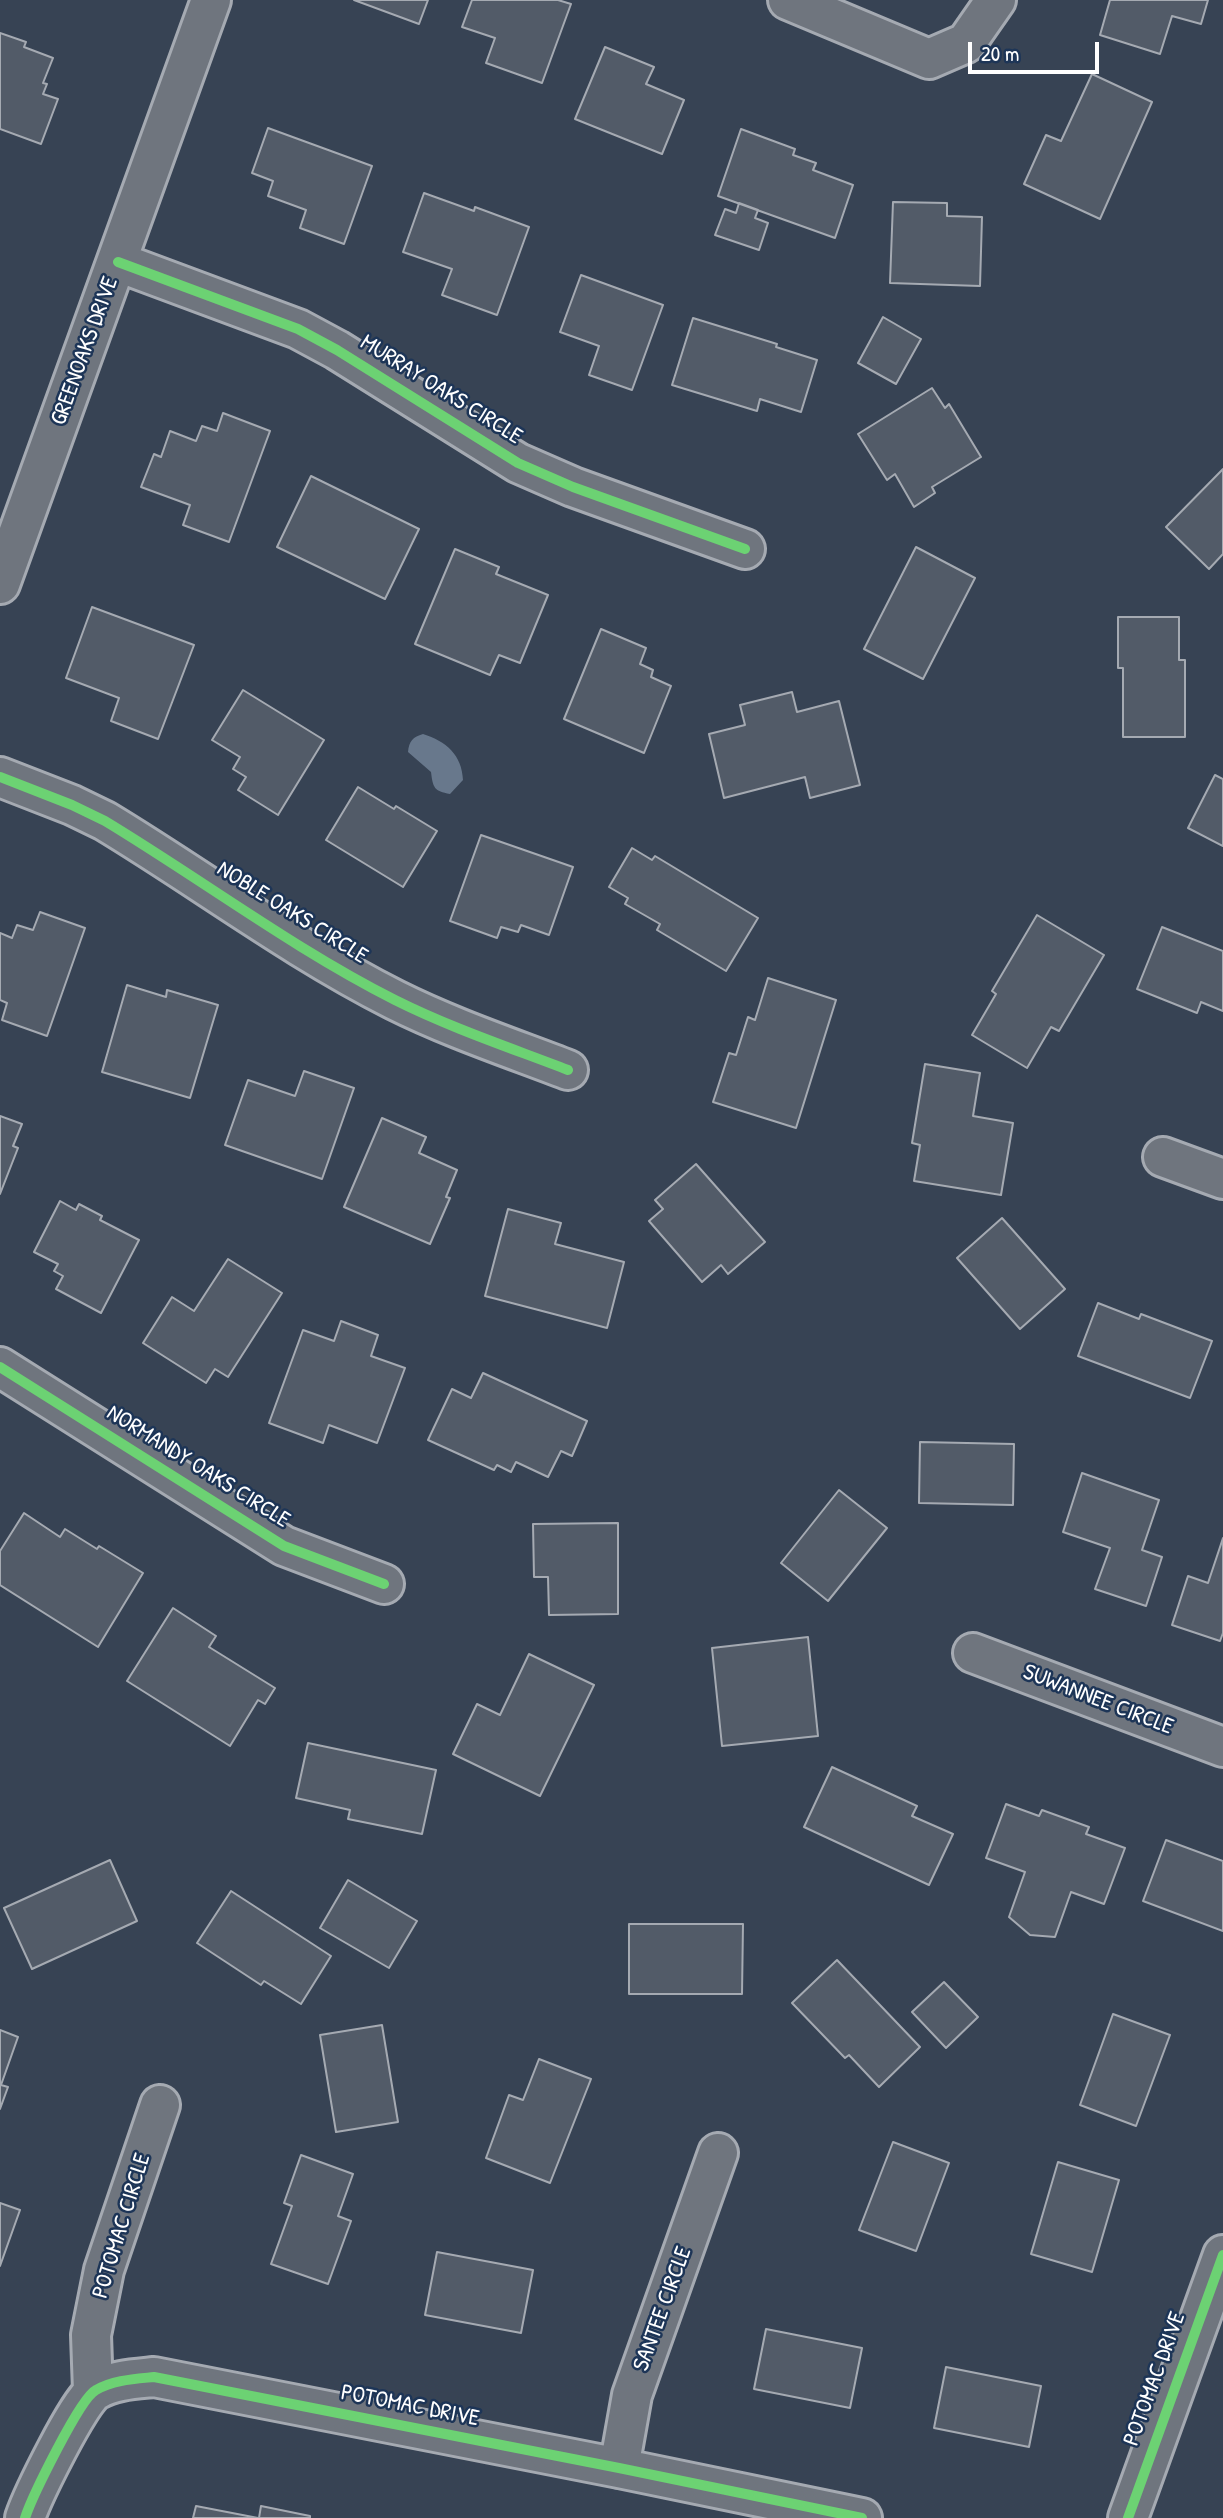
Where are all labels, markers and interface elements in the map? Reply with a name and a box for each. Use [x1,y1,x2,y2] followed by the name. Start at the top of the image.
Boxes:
[971,28,1102,72] scale bar
[981,39,1019,68] text: 20 m
[45,273,125,429] street label: GREENOAKS DRIVE
[355,329,527,451] street label: MURRAY OAKS CIRCLE
[212,856,372,970] street label: NOBLE OAKS CIRCLE
[101,1399,295,1535] street label: NORMANDY OAKS CIRCLE
[1019,1659,1177,1741] street label: SUWANNEE CIRCLE
[87,2150,157,2302] street label: POTOMAC CIRCLE
[628,2243,698,2375] street label: SANTEE CIRCLE
[1118,2308,1192,2450] street label: POTOMAC DRIVE
[339,2379,481,2433] street label: POTOMAC DRIVE

